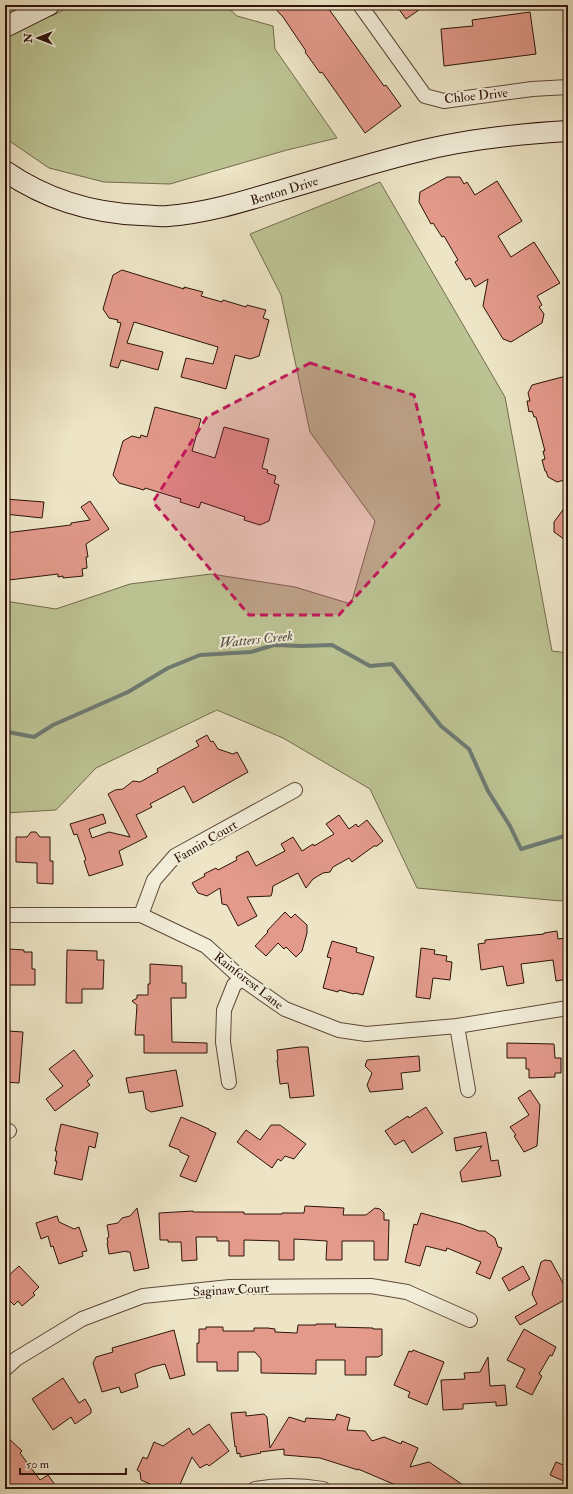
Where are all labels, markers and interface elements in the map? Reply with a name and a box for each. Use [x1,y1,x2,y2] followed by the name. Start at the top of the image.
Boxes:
[18,18,58,58] north arrow
[22,32,35,44] text: N
[444,85,509,107] street label: Chloe Drive
[248,173,321,209] street label: Benton Drive
[218,627,294,652] water label: Watters Creek
[171,817,240,867] street label: Fannin Court
[210,949,287,1013] street label: Rainforest Lane
[192,1280,270,1300] street label: Saginaw Court
[20,1450,126,1476] scale bar
[26,1457,50,1472] text: 50 m

